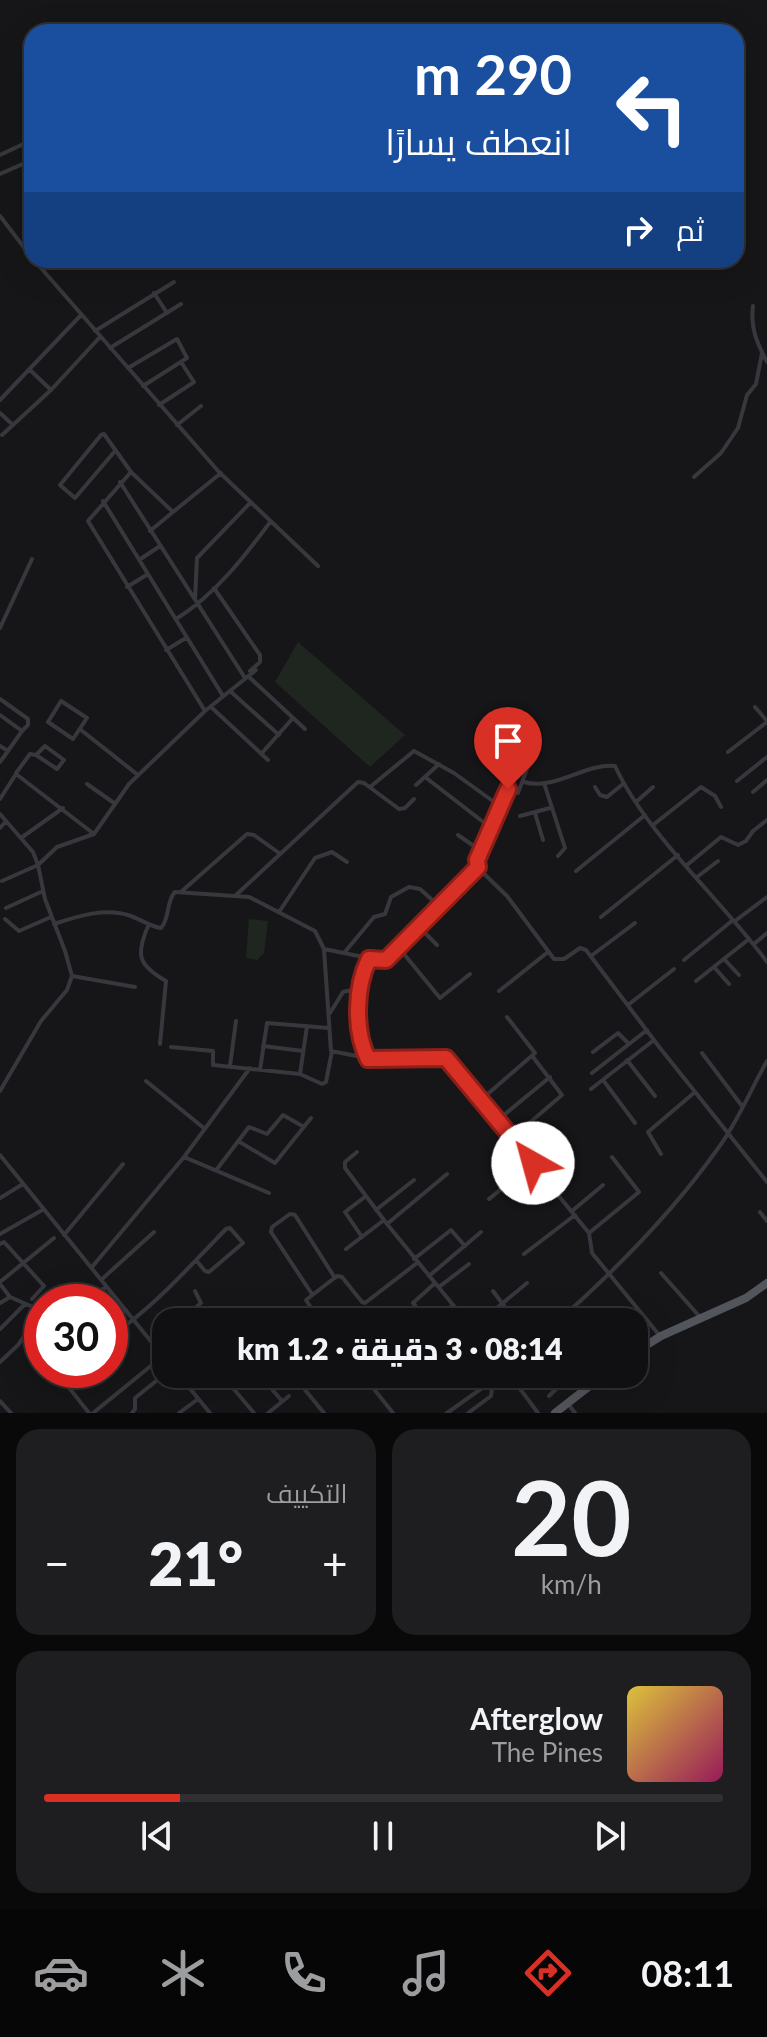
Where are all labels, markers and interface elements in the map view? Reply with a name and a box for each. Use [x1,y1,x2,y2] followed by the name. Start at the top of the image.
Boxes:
[414,40,572,107] text: 290 m
[600,56,704,160] icon: left
[385,119,572,163] text: انعطف يسارًا
[616,208,660,252] icon: right
[676,211,704,247] text: ثم
[474,707,542,789] pin
[486,719,530,763] icon: arrive
[491,1121,575,1205] position arrow
[24,1284,128,1388] speed limit sign: 30
[237,1330,563,1366] text: 08:14 · 3 دقيقة · 1.2 km
[511,1453,632,1578] text: 20
[266,1477,348,1509] text: التكييف
[148,1527,243,1599] text: 21°
[44,1537,70,1589] text: −
[322,1537,348,1589] text: +
[541,1568,602,1600] text: km/h
[470,1700,603,1736] text: Afterglow
[492,1736,603,1768] text: The Pines
[135,1814,179,1858] icon: previous
[361,1814,405,1858] icon: pause
[588,1814,632,1858] icon: next
[33,1945,89,2001] icon: car
[155,1945,211,2001] icon: climate
[276,1945,332,2001] icon: phone
[398,1945,454,2001] icon: music
[520,1945,576,2001] icon: directions
[641,1951,734,1995] text: 08:11

